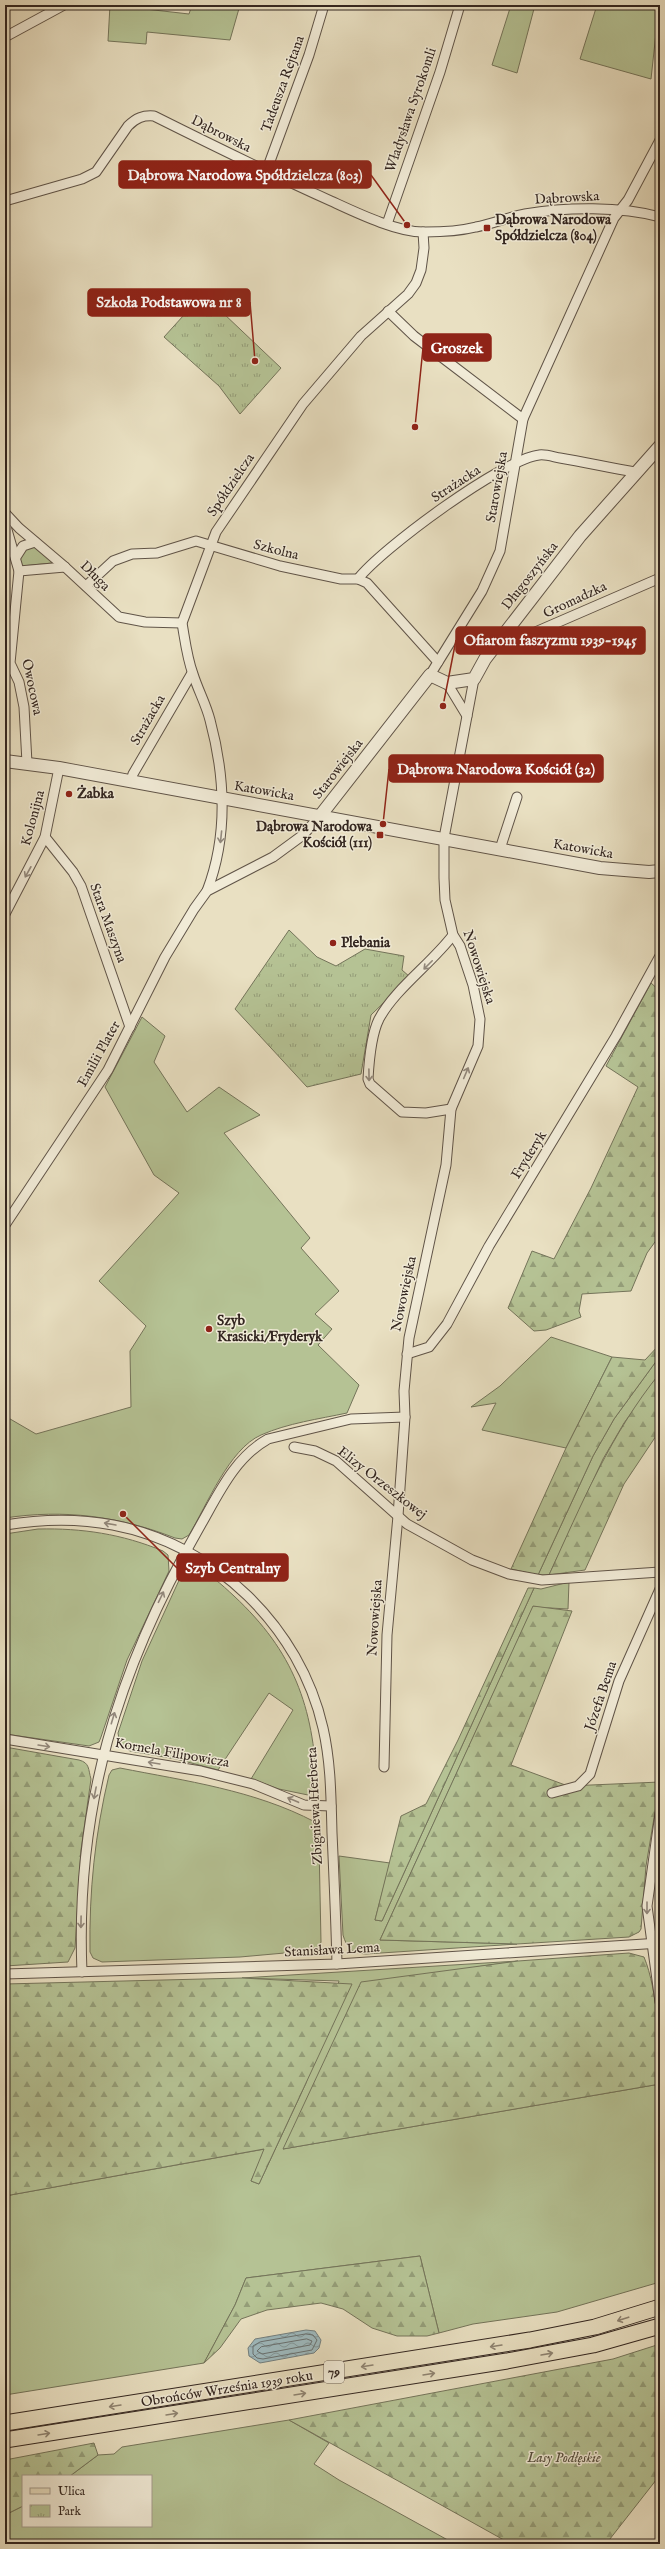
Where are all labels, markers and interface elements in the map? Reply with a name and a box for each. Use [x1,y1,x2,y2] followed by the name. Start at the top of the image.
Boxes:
[257,32,309,135] street label: Tadeusza Rejtana
[381,45,441,175] street label: Władysława Syrokomli
[188,111,255,157] street label: Dąbrowska
[119,161,371,188] callout: Dąbrowa Narodowa Spółdzielcza (803)
[127,166,363,185] text: Dąbrowa Narodowa Spółdzielcza (803)
[534,187,601,209] street label: Dąbrowska
[495,211,612,245] place label: Dąbrowa Narodowa Spółdzielcza (804)
[482,223,492,233] marker: Dąbrowa Narodowa Spółdzielcza (804)
[88,289,250,316] callout: Szkoła Podstawowa nr 8
[96,293,242,312] text: Szkoła Podstawowa nr 8
[423,334,491,361] callout: Groszek
[431,339,484,358] text: Groszek
[203,449,259,520] street label: Spółdzielcza
[482,449,512,524] street label: Starowiejska
[428,461,485,507] street label: Strażacka
[252,536,301,565] street label: Szkolna
[498,538,563,614] street label: Długoszyńska
[76,557,115,596] street label: Długa
[540,577,611,623] street label: Gromadzka
[456,627,645,654] callout: Ofiarom faszyzmu 1939-1945
[463,631,637,650] text: Ofiarom faszyzmu 1939-1945
[17,657,47,718] street label: Owocowa
[126,691,170,748] street label: Strażacka
[309,734,368,803] street label: Starowiejska
[389,755,603,782] callout: Dąbrowa Narodowa Kościół (32)
[397,760,595,779] text: Dąbrowa Narodowa Kościół (32)
[233,777,296,805] street label: Katowicka
[77,784,115,803] place label: Żabka
[17,787,49,848] street label: Kolonijna
[64,789,74,799] marker: Żabka
[256,818,373,852] place label: Dąbrowa Narodowa Kościół (111)
[217,830,224,843] one-way arrow
[375,830,385,840] marker: Dąbrowa Narodowa Kościół (111)
[552,835,615,863] street label: Katowicka
[24,866,32,878] one-way arrow
[85,881,131,966] street label: Stara Maszyna
[459,928,500,1007] street label: Nowowiejska
[341,934,391,952] place label: Plebania
[328,938,338,948] marker: Plebania
[423,960,433,970] one-way arrow
[73,1018,125,1090] street label: Emilii Plater
[463,1067,471,1079] one-way arrow
[365,1068,373,1081] one-way arrow
[507,1127,551,1183] street label: Fryderyk
[387,1254,421,1333] street label: Nowowiejska
[217,1312,323,1346] place label: Szyb Krasicki/Fryderyk
[204,1324,214,1334] marker: Szyb Krasicki/Fryderyk
[334,1443,430,1523] street label: Elizy Orzeszkowej
[104,1520,117,1528] one-way arrow
[177,1554,288,1581] callout: Szyb Centralny
[185,1559,281,1578] text: Szyb Centralny
[363,1578,387,1657] street label: Nowowiejska
[158,1591,165,1603] one-way arrow
[580,1658,622,1735] street label: Józefa Bema
[110,1711,117,1724] one-way arrow
[113,1734,232,1772] street label: Kornela Filipowicza
[37,1742,50,1750] one-way arrow
[303,1746,327,1865] street label: Zbigniewa Herberta
[148,1759,161,1767] one-way arrow
[91,1786,99,1799] one-way arrow
[288,1796,300,1803] one-way arrow
[643,1901,651,1914] one-way arrow
[77,1915,85,1928] one-way arrow
[284,1938,381,1961] street label: Stanisława Lema
[617,2316,630,2323] one-way arrow
[490,2342,503,2350] one-way arrow
[541,2350,554,2358] one-way arrow
[324,2361,344,2383] road number: 79
[361,2362,374,2370] one-way arrow
[140,2367,314,2411] street label: Obrońców Września 1939 roku
[422,2370,435,2378] one-way arrow
[294,2390,307,2398] one-way arrow
[109,2402,122,2410] one-way arrow
[165,2410,178,2418] one-way arrow
[37,2430,50,2438] one-way arrow
[526,2449,601,2467] park label: Lasy Podłęskie
[22,2475,152,2527] legend
[58,2484,86,2499] text: Ulica
[58,2504,81,2519] text: Park

